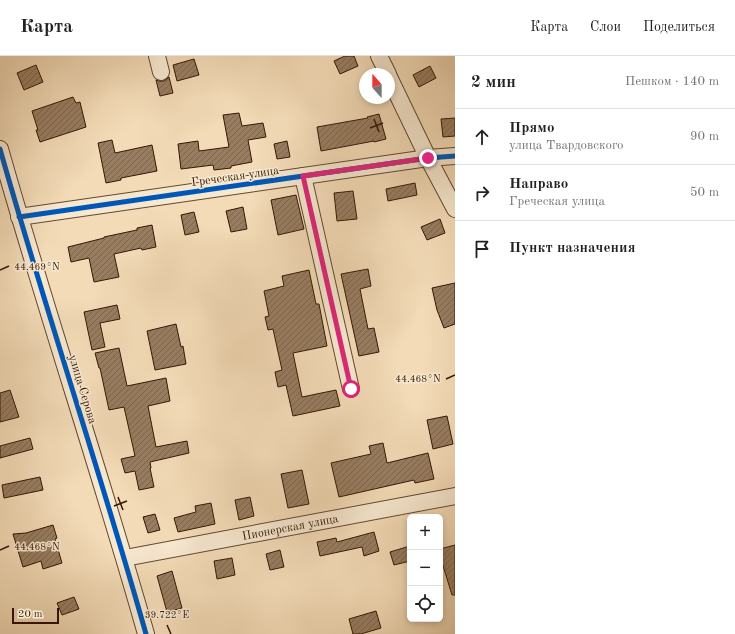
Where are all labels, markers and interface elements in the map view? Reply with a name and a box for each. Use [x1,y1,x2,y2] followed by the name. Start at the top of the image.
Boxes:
[20,18,73,37] text: Карта
[530,20,568,34] text: Карта
[590,20,621,34] text: Слои
[643,20,715,34] text: Поделиться
[359,68,395,104] north arrow
[471,74,516,91] text: 2 мин
[625,75,719,88] text: Пешком · 140 m
[509,121,555,136] text: Прямо
[471,126,493,148] icon: ahead
[690,130,719,143] text: 90 m
[509,139,623,152] text: улица Твардовского
[419,149,437,167] route end
[190,165,280,189] street label: Греческая улица
[509,177,568,192] text: Направо
[471,182,493,204] icon: right
[690,186,719,199] text: 50 m
[509,195,605,208] text: Греческая улица
[471,238,493,260] icon: arrive
[509,241,636,256] text: Пункт назначения
[14,262,60,272] text: 44.469°N
[66,353,98,425] street label: улица Серова
[395,374,441,384] text: 44.468°N
[342,380,360,398] route start
[241,513,340,543] street label: Пионерская улица
[407,514,443,622] map controls
[407,514,443,550] button: +
[14,542,60,552] text: 44.468°N
[407,550,443,586] button: −
[407,586,443,622] button: locate
[12,606,59,625] scale bar
[18,609,43,620] text: 20 m
[145,610,189,620] text: 39.722°E

